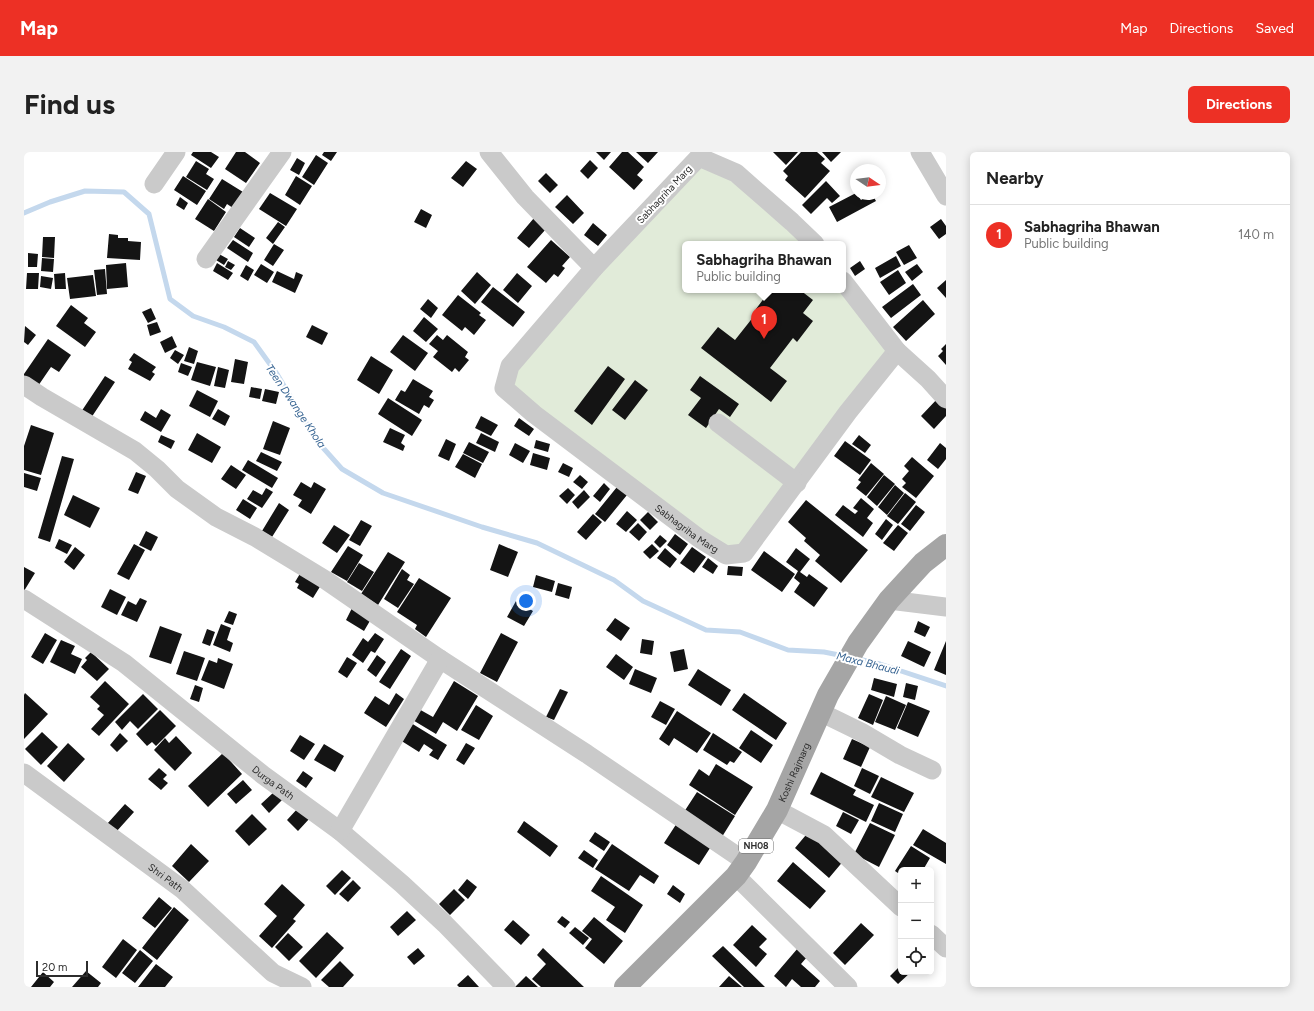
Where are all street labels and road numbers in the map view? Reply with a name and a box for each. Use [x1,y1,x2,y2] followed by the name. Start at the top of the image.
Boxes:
[634,162,695,226] street label: Sabhagriha Marg
[652,501,721,556] street label: Sabhagriha Marg
[775,741,813,804] street label: Koshi Rajmarg
[249,763,297,803] street label: Durga Path
[739,839,773,853] road number: NH08
[146,860,186,895] street label: Shri Path

